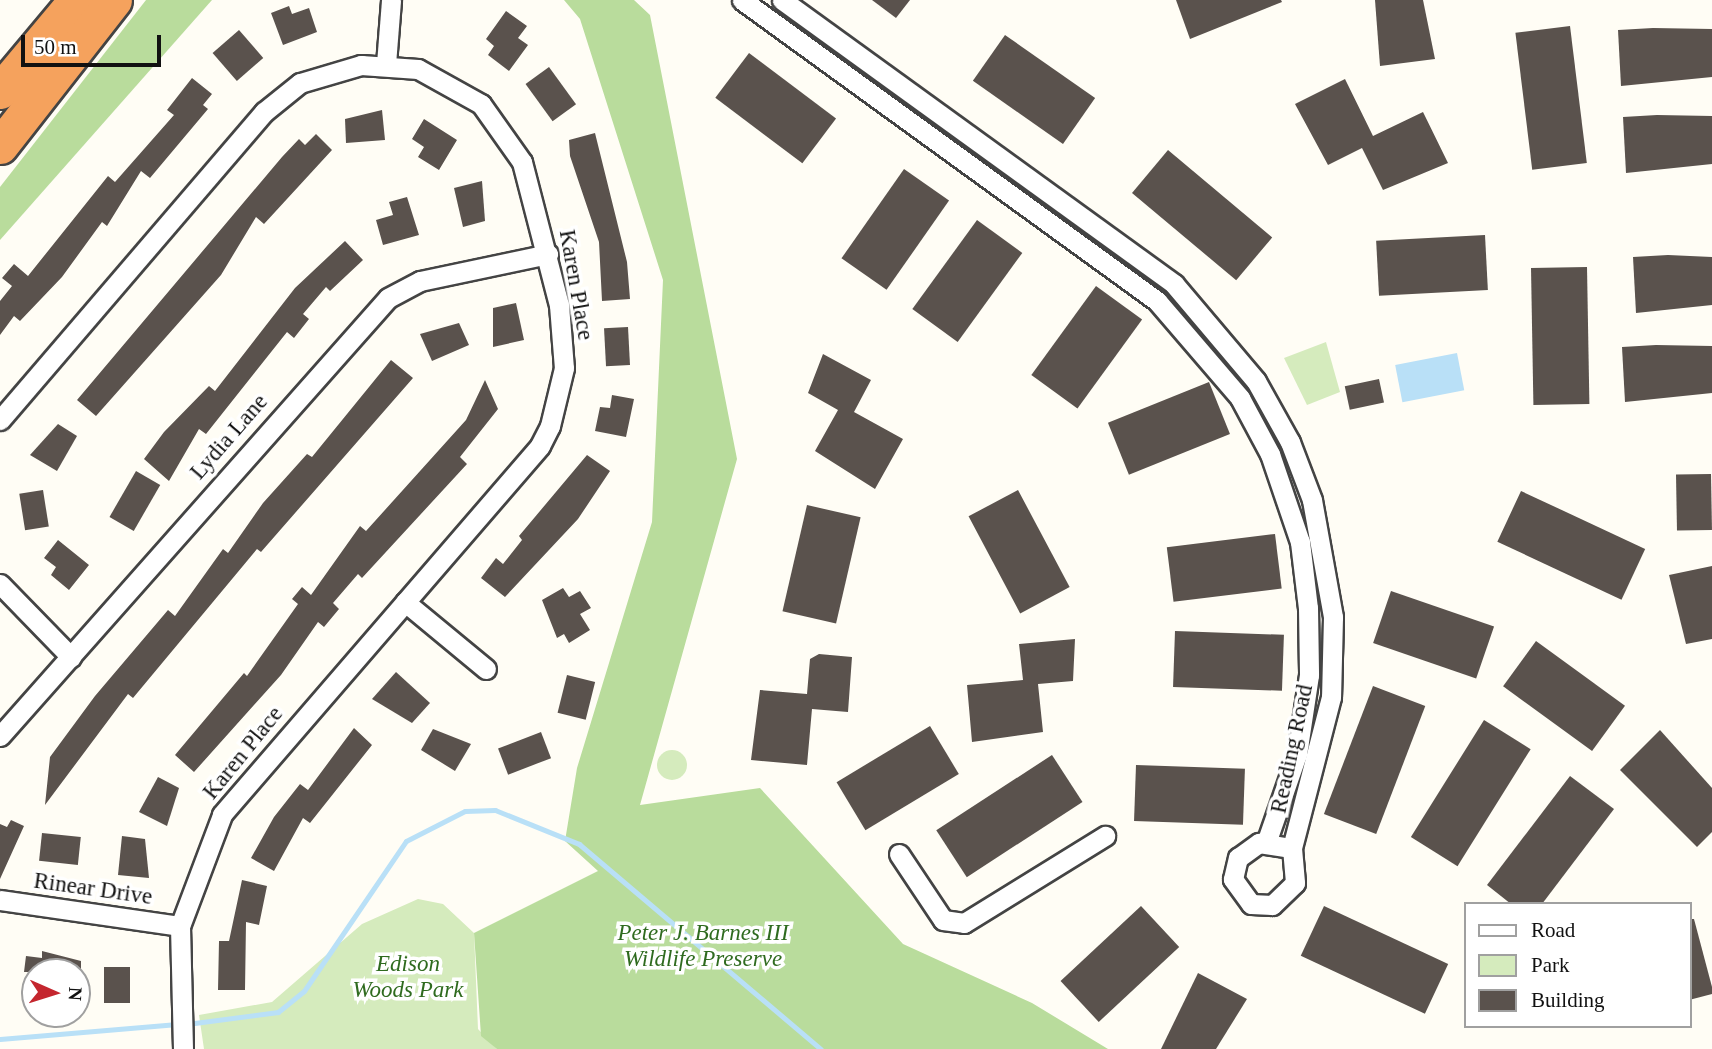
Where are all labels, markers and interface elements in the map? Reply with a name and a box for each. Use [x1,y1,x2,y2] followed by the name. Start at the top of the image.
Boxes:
[24,21,164,65] scale bar
[34,35,77,59] text: 50 m
[553,228,599,342] street label: Karen Place
[184,389,274,485] street label: Lydia Lane
[1265,682,1319,816] street label: Reading Road
[197,701,289,805] street label: Karen Place
[32,867,154,911] street label: Rinear Drive
[1464,902,1691,1028] legend
[1531,918,1575,942] text: Road
[617,919,789,973] park label: Peter J. Barnes III Wildlife Preserve
[353,950,463,1004] park label: Edison Woods Park
[1531,953,1570,977] text: Park
[21,958,91,1028] north arrow
[65,987,86,1001] text: N
[1531,988,1605,1012] text: Building

